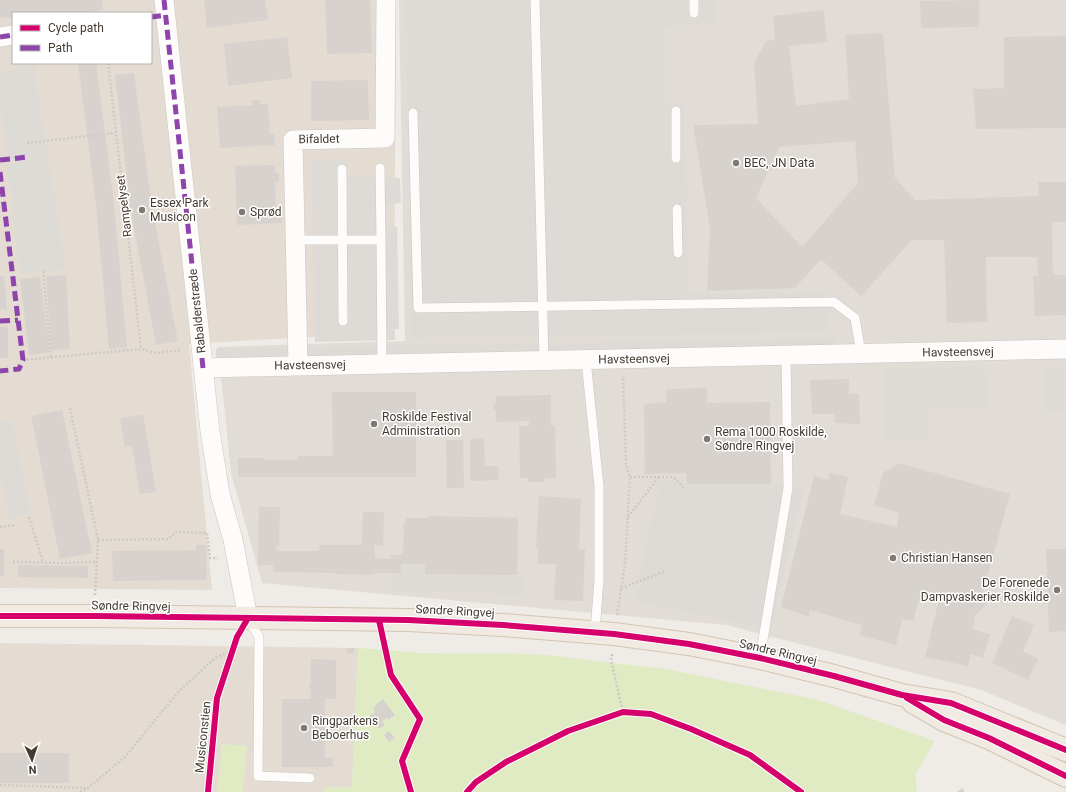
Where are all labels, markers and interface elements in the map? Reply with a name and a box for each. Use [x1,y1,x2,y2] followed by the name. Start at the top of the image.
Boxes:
[12,12,152,64] legend
[48,21,104,35] text: Cycle path
[48,41,73,55] text: Path
[298,132,340,146] street label: Bifaldet
[744,156,814,170] place label: BEC, JN Data
[731,158,741,168] marker: BEC, JN Data
[113,174,135,238] street label: Rampelyset
[150,196,210,224] place label: Essex Park Musicon
[137,205,147,215] marker: Essex Park Musicon
[250,205,282,219] place label: Sprød
[237,207,247,217] marker: Sprød
[186,268,208,354] street label: Rabalderstræde
[922,344,994,360] street label: Havsteensvej
[598,351,670,367] street label: Havsteensvej
[274,357,346,373] street label: Havsteensvej
[382,410,472,438] place label: Roskilde Festival Administration
[369,419,379,429] marker: Roskilde Festival Administration
[715,425,827,453] place label: Rema 1000 Roskilde, Søndre Ringvej
[702,434,712,444] marker: Rema 1000 Roskilde, Søndre Ringvej
[901,551,992,565] place label: Christian Hansen
[888,553,898,563] marker: Christian Hansen
[921,576,1049,604] place label: De Forenede Dampvaskerier Roskilde
[1052,585,1062,595] marker: De Forenede Dampvaskerier Roskilde
[91,598,171,614] street label: Søndre Ringvej
[415,602,495,620] street label: Søndre Ringvej
[738,636,818,668] street label: Søndre Ringvej
[192,700,214,774] street label: Musiconstien
[312,714,378,742] place label: Ringparkens Beboerhus
[299,723,309,733] marker: Ringparkens Beboerhus
[12,740,52,780] north arrow
[28,763,37,776] text: N

